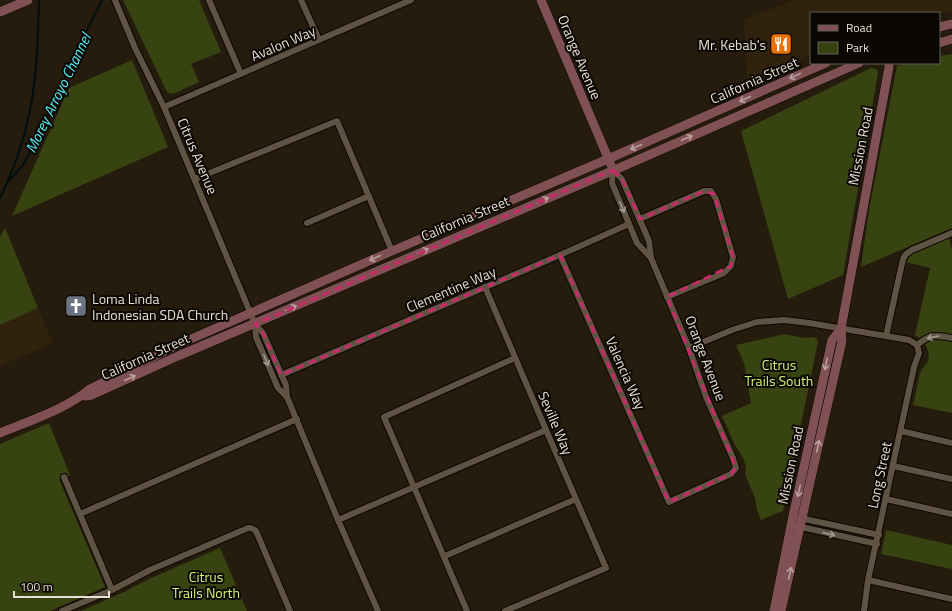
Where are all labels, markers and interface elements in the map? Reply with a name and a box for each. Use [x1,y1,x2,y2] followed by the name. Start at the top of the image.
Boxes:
[553,12,607,102] street label: Orange Avenue
[810,12,940,64] legend
[846,18,872,37] text: Road
[247,20,319,66] street label: Avalon Way
[19,28,98,157] water label: Morey Arroyo Channel
[768,31,794,57] restaurant icon: Mr. Kebab's
[698,34,766,55] place label: Mr. Kebab's
[846,38,869,57] text: Park
[707,51,801,109] street label: California Street
[790,73,802,81] one-way arrow
[739,96,751,103] one-way arrow
[842,105,878,187] street label: Mission Road
[172,114,224,198] street label: Citrus Avenue
[681,134,693,141] one-way arrow
[630,144,642,151] one-way arrow
[417,190,513,246] street label: California Street
[536,196,548,203] one-way arrow
[619,200,626,212] one-way arrow
[417,247,429,255] one-way arrow
[369,255,381,263] one-way arrow
[403,261,499,317] street label: Clementine Way
[92,288,228,325] place label: Loma Linda Indonesian SDA Church
[63,293,89,319] church icon: Loma Linda Indonesian SDA Church
[284,304,296,311] one-way arrow
[680,312,732,404] street label: Orange Avenue
[98,327,192,385] street label: California Street
[601,333,652,413] street label: Valencia Way
[927,333,940,341] one-way arrow
[263,354,270,366] one-way arrow
[745,354,813,391] park label: Citrus Trails South
[822,357,830,370] one-way arrow
[124,374,136,381] one-way arrow
[533,388,579,458] street label: Seville Way
[771,424,809,506] street label: Mission Road
[815,440,823,453] one-way arrow
[862,440,896,510] street label: Long Street
[794,484,802,497] one-way arrow
[823,530,836,538] one-way arrow
[172,566,240,603] park label: Citrus Trails North
[786,567,794,580] one-way arrow
[14,573,109,599] scale bar
[20,577,53,596] text: 100 m

